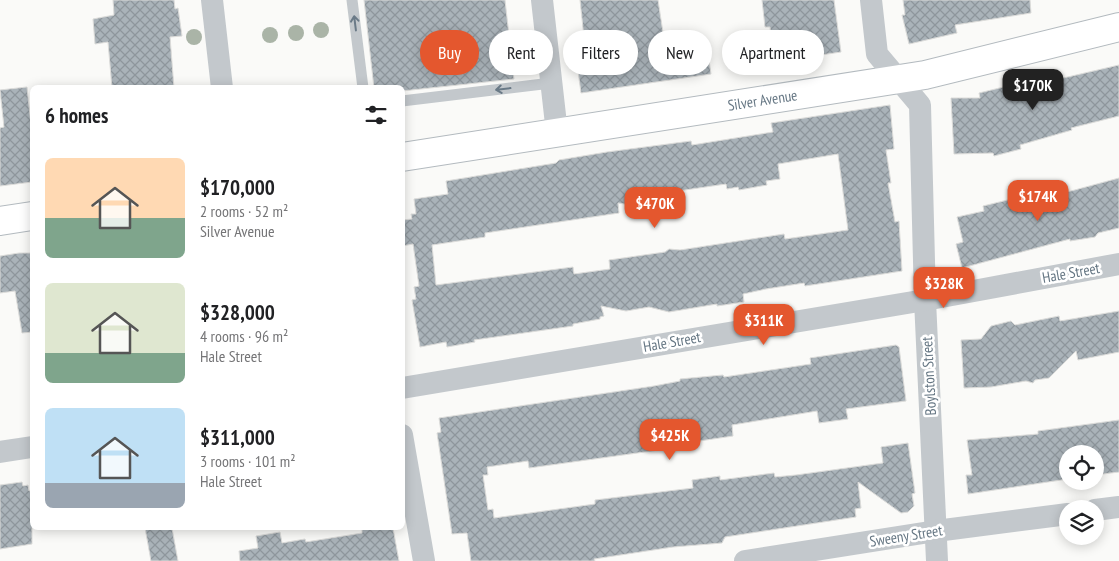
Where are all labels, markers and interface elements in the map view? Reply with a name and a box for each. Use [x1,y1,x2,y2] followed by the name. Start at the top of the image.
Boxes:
[350,15,360,31] one-way arrow
[420,30,479,75] chip: Buy
[489,30,553,75] chip: Rent
[563,30,638,75] chip: Filters
[648,30,712,75] chip: New
[722,30,824,75] chip: Apartment
[998,68,1068,111] pin: $170K
[1014,75,1052,95] text: $170K
[495,84,511,94] one-way arrow
[726,85,799,115] street label: Silver Avenue
[362,101,390,129] icon: filters
[45,102,108,129] text: 6 homes
[200,174,275,201] text: $170,000
[85,178,145,238] icon: home
[1003,180,1073,222] pin: $174K
[620,186,690,229] pin: $470K
[1019,186,1057,206] text: $174K
[636,193,674,213] text: $470K
[200,201,288,221] text: 2 rooms · 52 m²
[200,221,275,241] text: Silver Avenue
[1041,258,1101,287] street label: Hale Street
[909,266,979,309] pin: $328K
[925,273,963,293] text: $328K
[200,299,275,326] text: $328,000
[85,303,145,363] icon: home
[729,304,799,346] pin: $311K
[745,310,783,330] text: $311K
[200,326,288,346] text: 4 rooms · 96 m²
[642,327,702,356] street label: Hale Street
[917,336,940,416] street label: Boylston Street
[200,346,262,366] text: Hale Street
[635,418,705,461] pin: $425K
[200,424,275,451] text: $311,000
[651,425,689,445] text: $425K
[85,428,145,488] icon: home
[1059,445,1104,545] map controls
[1059,445,1104,490] button: locate
[200,451,296,471] text: 3 rooms · 101 m²
[200,471,262,491] text: Hale Street
[1059,500,1104,545] button: layers
[868,520,944,551] street label: Sweeny Street

